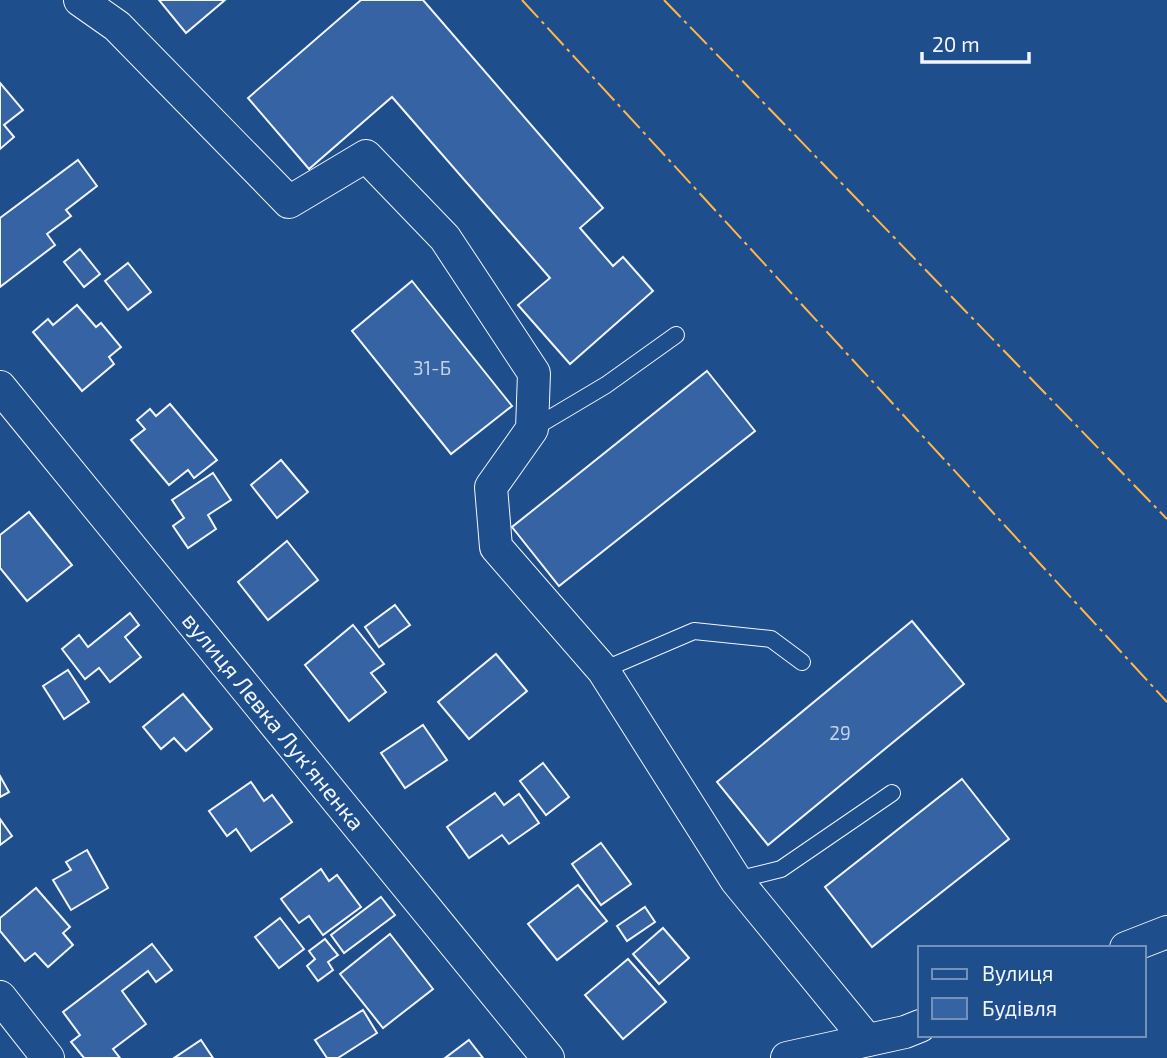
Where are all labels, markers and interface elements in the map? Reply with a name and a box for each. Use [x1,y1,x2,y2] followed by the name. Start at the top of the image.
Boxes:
[922,21,1029,65] scale bar
[932,31,980,56] text: 20 m
[413,356,451,379] house number: 31-Б
[177,606,371,836] street label: вулиця Левка Лук'яненка
[829,721,851,744] house number: 29
[918,946,1146,1037] legend
[982,960,1053,986] text: Вулиця
[982,995,1057,1021] text: Будівля

